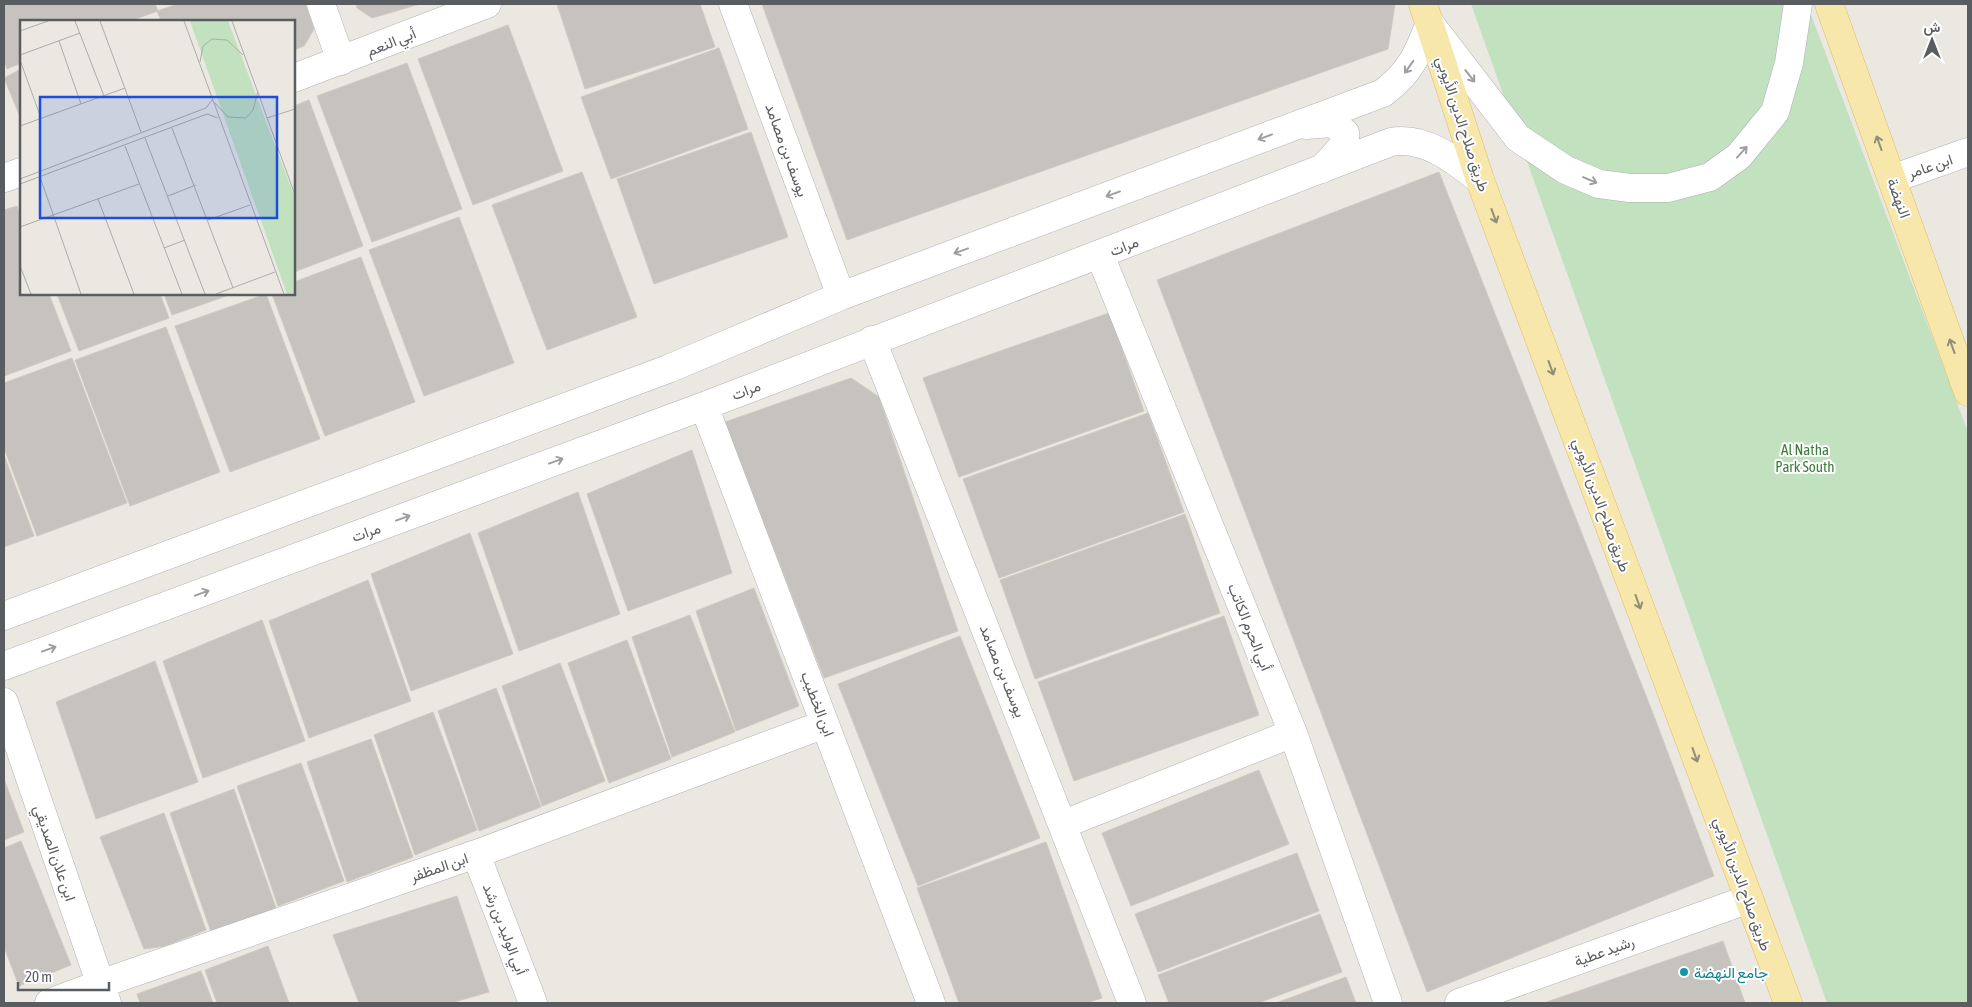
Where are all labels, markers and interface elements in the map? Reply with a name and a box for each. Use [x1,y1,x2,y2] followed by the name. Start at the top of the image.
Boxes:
[1907,15,1957,65] north arrow
[1924,19,1941,36] text: ش
[20,20,295,295] inset map
[364,24,421,64] street label: أبي النعم
[1428,54,1493,195] street label: طريق صلاح الدين الأيوبي
[1404,60,1414,74] one-way arrow
[1465,69,1476,82] one-way arrow
[760,101,812,200] street label: يوسف بن مصامد
[1258,133,1274,142] one-way arrow
[1874,136,1883,152] one-way arrow
[1736,146,1748,159] one-way arrow
[1904,150,1955,184] street label: ابن عامر
[1582,176,1597,186] one-way arrow
[1883,176,1914,221] street label: النهضة
[1106,190,1121,199] one-way arrow
[1490,208,1499,223] one-way arrow
[1107,233,1141,260] street label: مرات
[954,247,969,256] one-way arrow
[1947,338,1956,354] one-way arrow
[1547,360,1556,375] one-way arrow
[729,377,763,404] street label: مرات
[1565,436,1634,576] street label: طريق صلاح الدين الأيوبي
[1775,441,1835,475] park label: Al Natha Park South
[547,456,563,465] one-way arrow
[395,513,410,522] one-way arrow
[349,519,383,546] street label: مرات
[1220,581,1275,675] street label: أبي الحرم الكاتب
[194,588,209,597] one-way arrow
[1634,594,1643,610] one-way arrow
[975,622,1029,720] street label: يوسف بن مصامد
[41,644,57,653] one-way arrow
[796,669,838,740] street label: ابن الخطيب
[1691,746,1700,762] one-way arrow
[26,803,79,905] street label: ابن علان الصديقي
[1706,815,1775,955] street label: طريق صلاح الدين الأيوبي
[407,849,471,887] street label: ابن المظفر
[475,881,530,979] street label: أبي الوليد بن رشد
[1572,932,1637,971] street label: رشيد عطية
[18,960,109,992] scale bar
[1694,964,1768,984] place label: جامع النهضة
[1678,966,1690,978] marker: جامع النهضة
[25,968,52,985] text: 20 m

